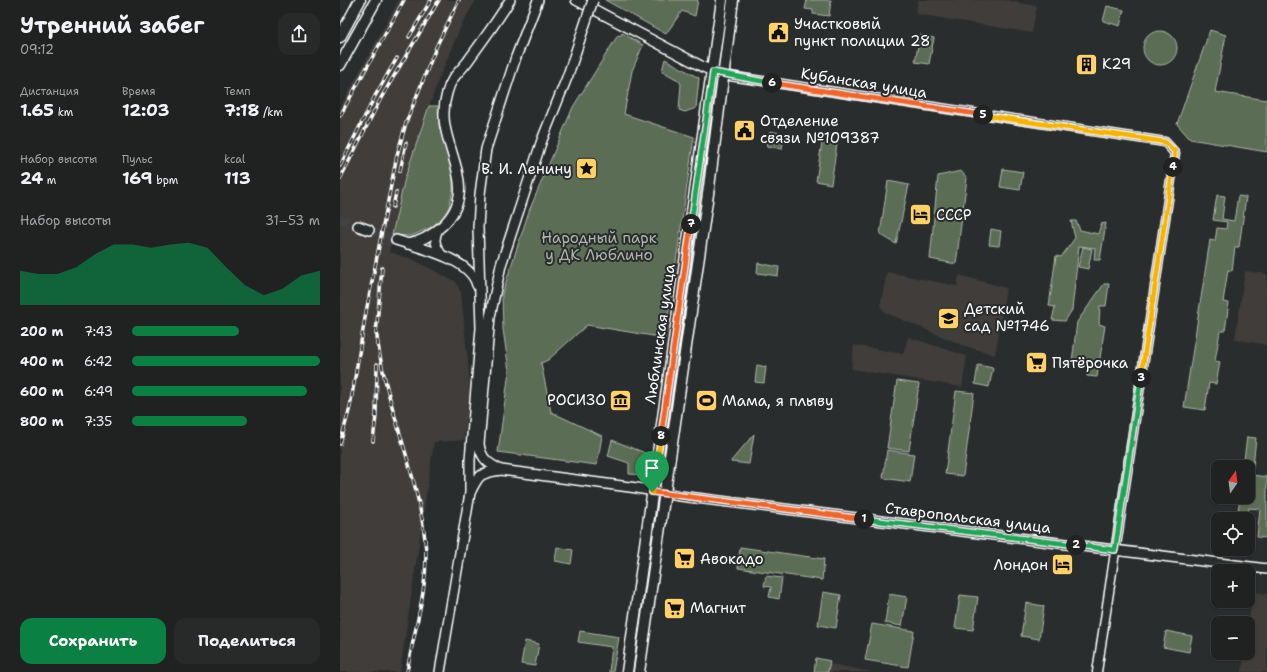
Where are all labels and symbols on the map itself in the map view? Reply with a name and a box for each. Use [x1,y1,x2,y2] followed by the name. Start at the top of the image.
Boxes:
[794,14,931,51] place label: Участковый пункт полиции 28
[766,20,792,46] public building icon: Участковый пункт полиции 28
[1074,51,1100,77] building icon: К29
[1102,54,1131,74] place label: К29
[799,63,929,103] street label: Кубанская улица
[762,73,782,93] pin: 6
[973,105,993,125] pin: 5
[760,111,880,148] place label: Отделение связи №109387
[732,117,758,143] public building icon: Отделение связи №109387
[574,156,600,182] place icon: В. И. Ленину
[1163,157,1183,177] pin: 4
[481,159,572,179] place label: В. И. Ленину
[908,202,934,228] hotel icon: СССР
[936,205,972,225] place label: СССР
[681,214,701,234] pin: 7
[541,228,657,265] park label: Народный парк у ДК Люблино
[640,262,680,405] street label: Люблинская улица
[964,299,1050,336] place label: Детский сад №1746
[936,305,962,331] school or university icon: Детский сад №1746
[1024,350,1050,376] supermarket icon: Пятёрочка
[1052,353,1129,373] place label: Пятёрочка
[1131,368,1151,388] pin: 3
[608,387,634,413] museum icon: РОСИЗО
[693,388,719,414] sports icon: Мама, я плыву
[547,390,606,410] place label: РОСИЗО
[722,391,834,411] place label: Мама, я плыву
[651,426,671,446] pin: 8
[635,451,669,492] pin
[1211,460,1255,504] north arrow
[884,498,1053,538] street label: Ставропольская улица
[854,509,874,529] pin: 1
[1066,535,1086,555] pin: 2
[672,546,698,572] supermarket icon: Авокадо
[700,549,764,569] place label: Авокадо
[1050,552,1076,578] hotel icon: Лондон
[993,555,1048,575] place label: Лондон
[662,595,688,621] supermarket icon: Магнит
[690,598,746,618] place label: Магнит

